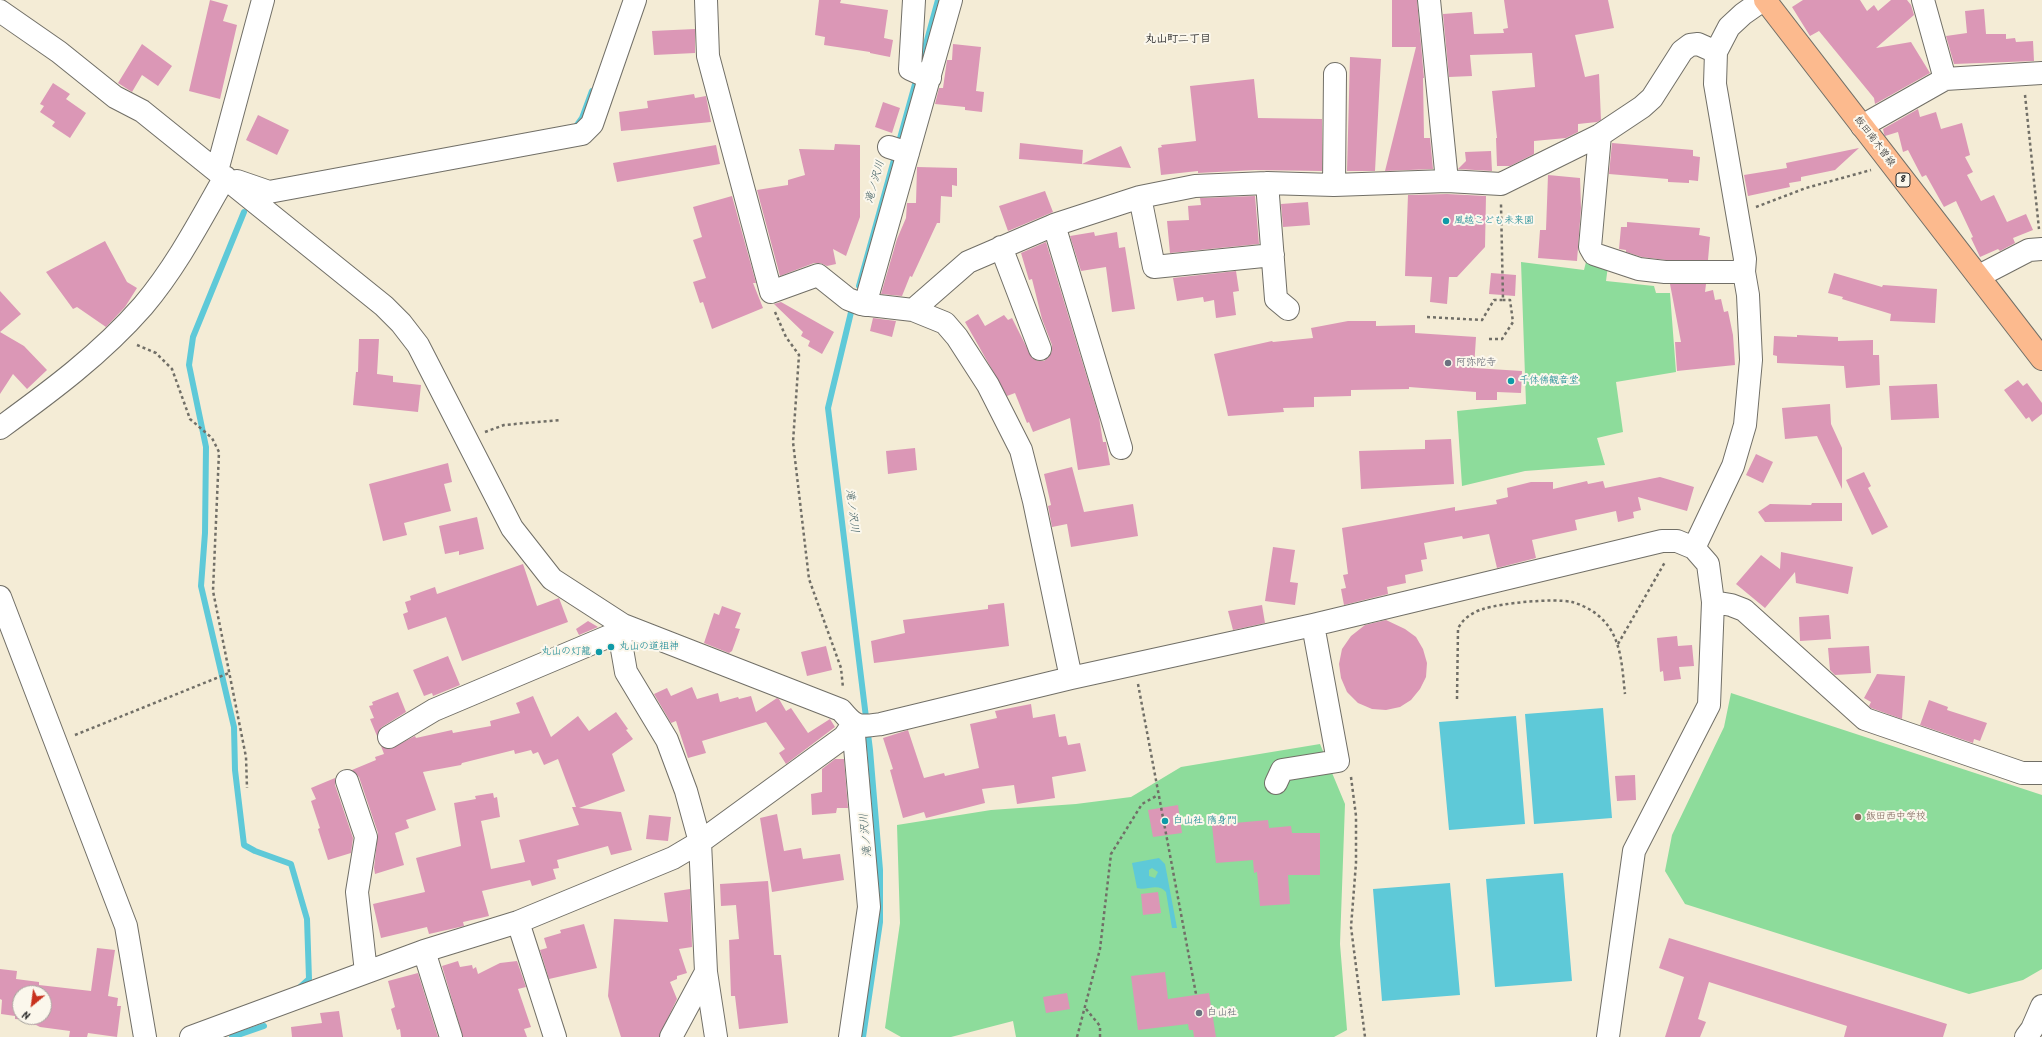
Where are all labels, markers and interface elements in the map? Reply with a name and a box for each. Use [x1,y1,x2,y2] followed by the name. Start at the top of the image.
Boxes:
[1145,33,1211,47] district label: 丸山町二丁目
[1851,114,1897,170] street label: 飯田南木曽線
[864,159,888,205] water label: 滝ノ沢川
[1896,173,1910,187] road number: 8
[1454,215,1534,227] place label: 風越こども未来園
[1441,216,1451,226] marker: 風越こども未来園
[1456,357,1496,369] place label: 阿弥陀寺
[1443,358,1453,368] marker: 阿弥陀寺
[1519,375,1579,387] place label: 千体佛観音堂
[1506,376,1516,386] marker: 千体佛観音堂
[842,488,860,534] water label: 滝ノ沢川
[619,641,679,653] place label: 丸山の道祖神
[606,642,616,652] marker: 丸山の道祖神
[541,646,591,658] place label: 丸山の灯籠
[594,647,604,657] marker: 丸山の灯籠
[1866,811,1926,823] place label: 飯田西中学校
[1853,812,1863,822] marker: 飯田西中学校
[859,813,875,857] water label: 滝ノ沢川
[1173,815,1237,827] place label: 白山社 隋身門
[1160,816,1170,826] marker: 白山社 隋身門
[12,985,52,1025] north arrow
[19,1005,34,1024] text: N
[1207,1007,1237,1019] place label: 白山社
[1194,1008,1204,1018] marker: 白山社

